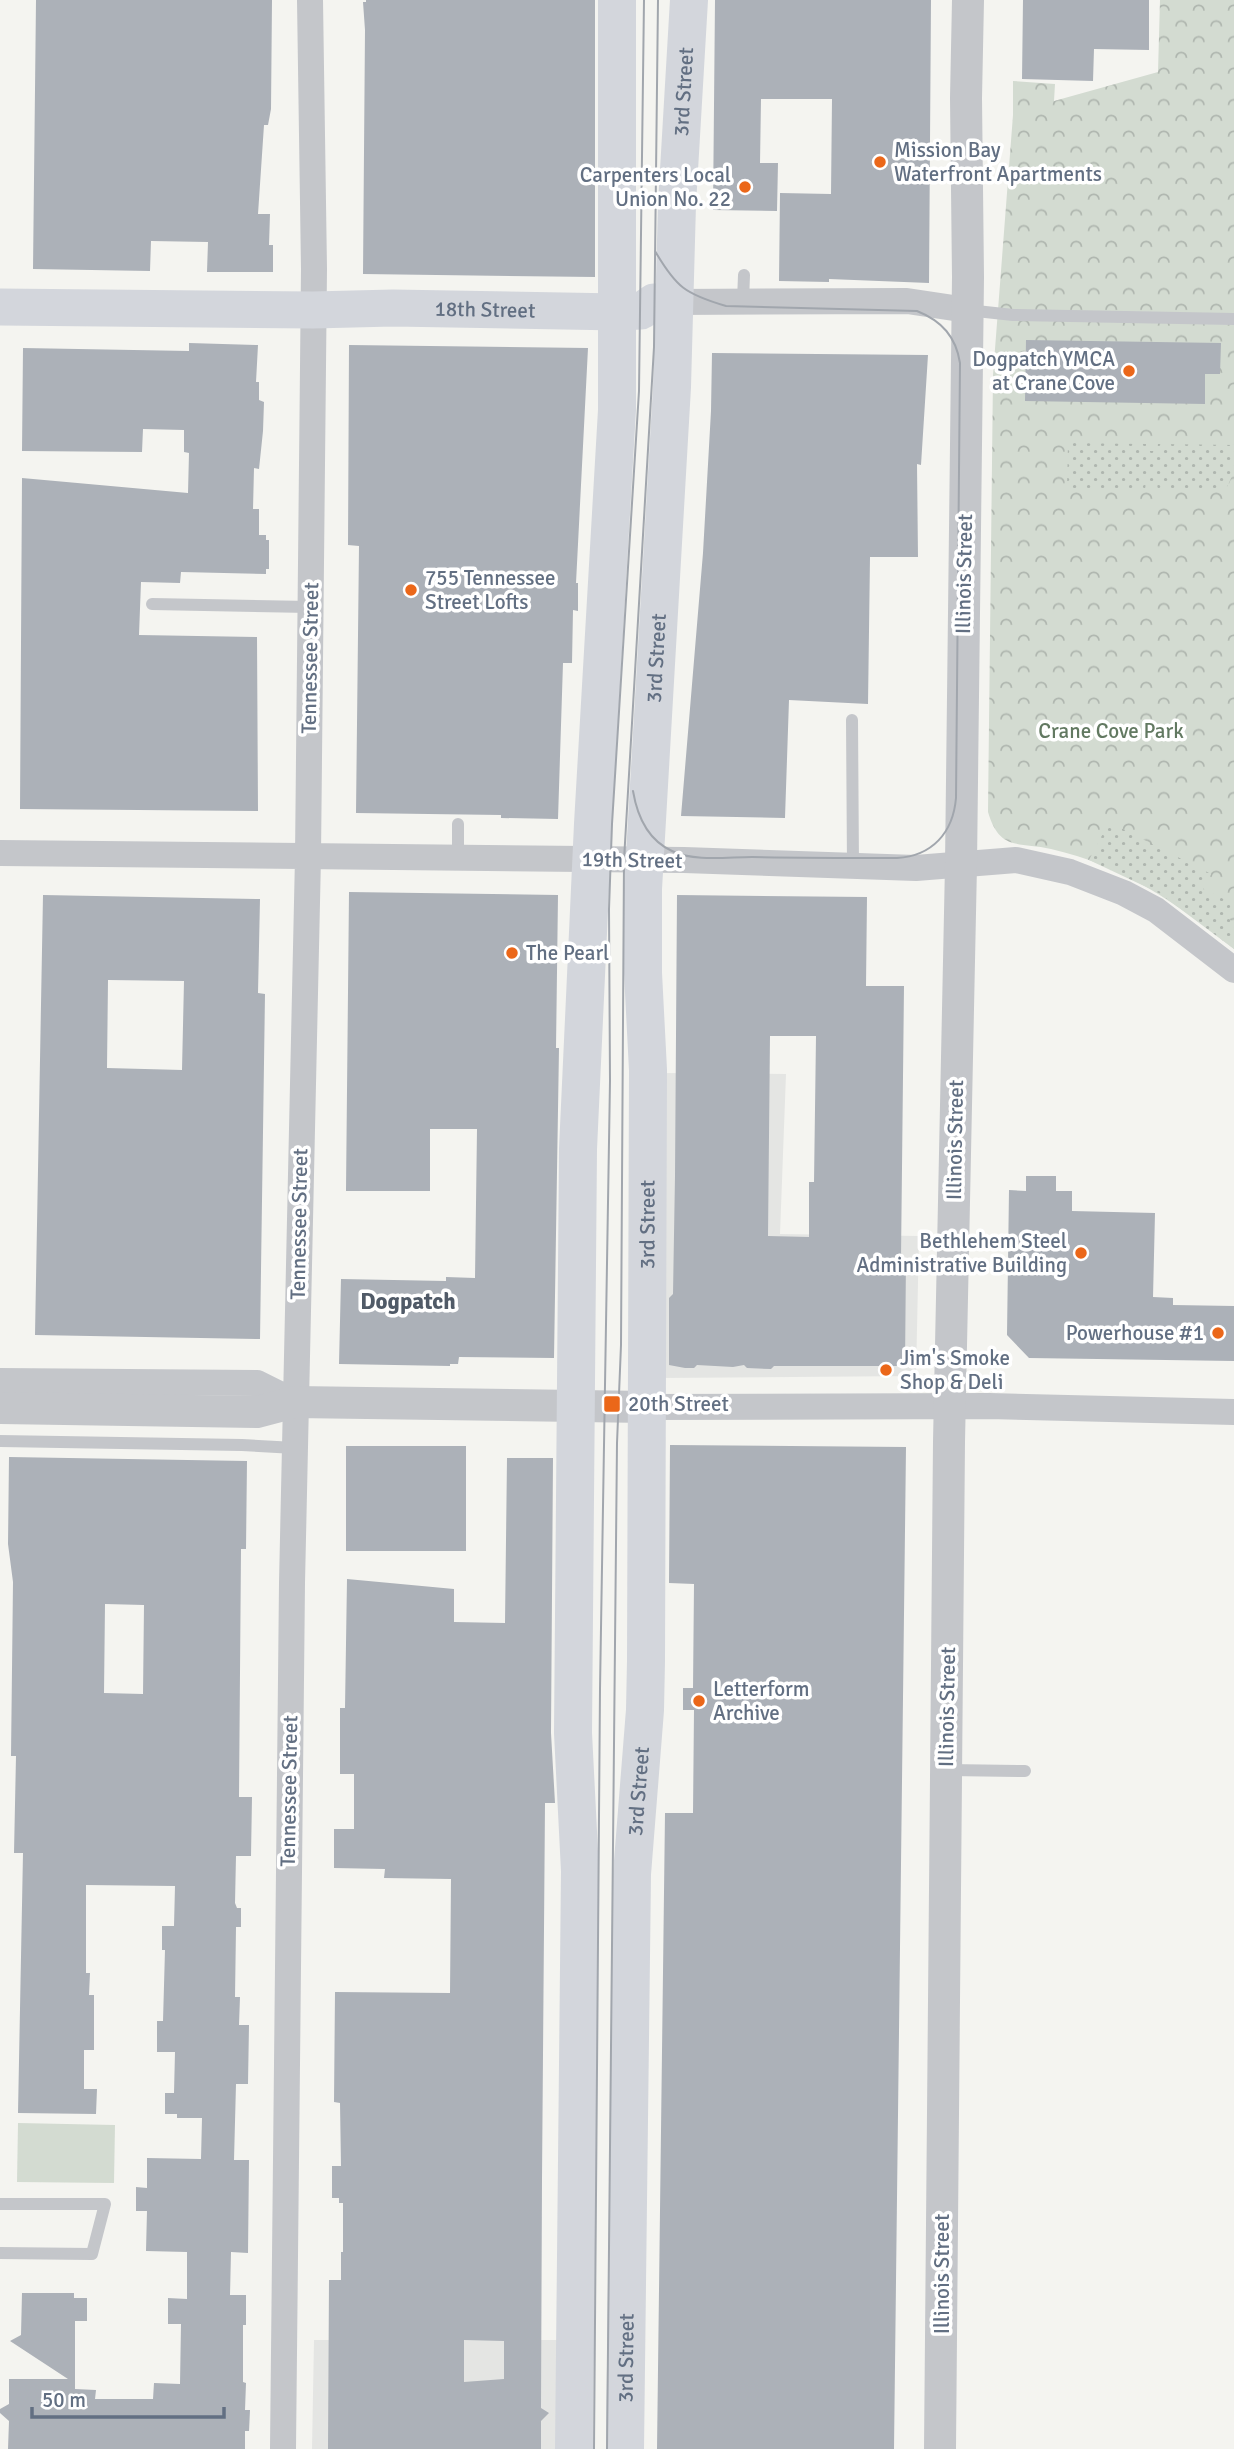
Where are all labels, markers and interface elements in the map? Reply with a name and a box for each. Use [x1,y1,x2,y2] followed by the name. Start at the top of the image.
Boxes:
[668,46,699,137] street label: 3rd Street
[894,137,1102,187] place label: Mission Bay Waterfront Apartments
[872,154,888,170] marker: Mission Bay Waterfront Apartments
[580,162,731,212] place label: Carpenters Local Union No. 22
[737,179,753,195] marker: Carpenters Local Union No. 22
[434,296,536,324] street label: 18th Street
[972,346,1115,396] place label: Dogpatch YMCA at Crane Cove
[1121,363,1137,379] marker: Dogpatch YMCA at Crane Cove
[950,514,978,634] street label: Illinois Street
[425,565,556,615] place label: 755 Tennessee Street Lofts
[296,582,324,734] street label: Tennessee Street
[403,582,419,598] marker: 755 Tennessee Street Lofts
[641,613,672,703] street label: 3rd Street
[1038,718,1184,744] park label: Crane Cove Park
[581,846,683,874] street label: 19th Street
[526,940,609,966] place label: The Pearl
[504,945,520,961] marker: The Pearl
[941,1080,969,1200] street label: Illinois Street
[285,1148,313,1300] street label: Tennessee Street
[634,1180,661,1269] street label: 3rd Street
[857,1228,1067,1278] place label: Bethlehem Steel Administrative Building
[1073,1245,1089,1261] marker: Bethlehem Steel Administrative Building
[360,1287,456,1316] district label: Dogpatch
[1066,1320,1204,1346] place label: Powerhouse #1
[1210,1325,1226,1341] marker: Powerhouse #1
[900,1345,1010,1395] place label: Jim's Smoke Shop & Deli
[878,1362,894,1378] marker: Jim's Smoke Shop & Deli
[628,1391,729,1417] place label: 20th Street
[602,1394,622,1414] marker: 20th Street
[933,1647,961,1767] street label: Illinois Street
[713,1676,810,1726] place label: Letterform Archive
[691,1693,707,1709] marker: Letterform Archive
[275,1715,303,1867] street label: Tennessee Street
[622,1746,655,1837] street label: 3rd Street
[929,2214,955,2334] street label: Illinois Street
[613,2313,640,2403] street label: 3rd Street
[32,2376,224,2420] scale bar
[42,2387,86,2413] text: 50 m

